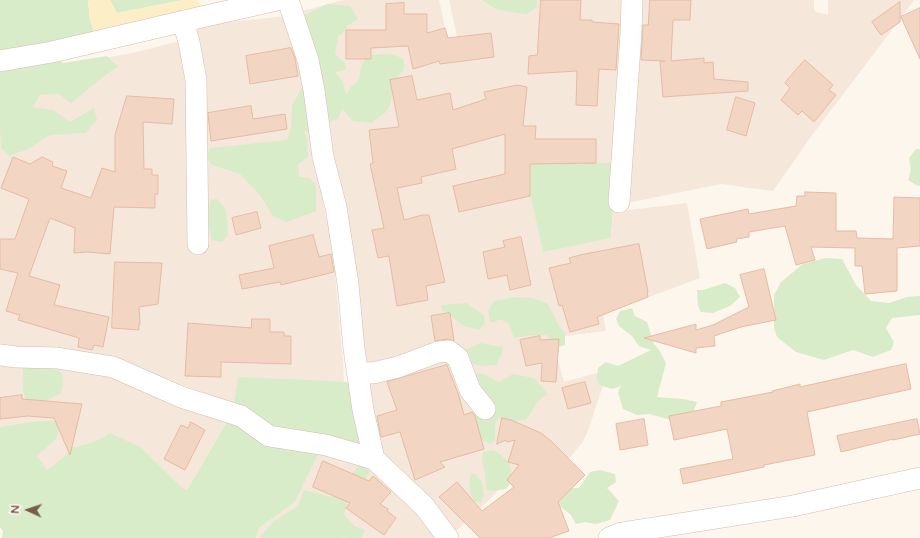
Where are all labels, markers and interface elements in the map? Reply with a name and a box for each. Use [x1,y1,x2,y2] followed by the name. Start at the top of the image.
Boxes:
[8,490,48,530] north arrow
[9,505,22,514] text: N

